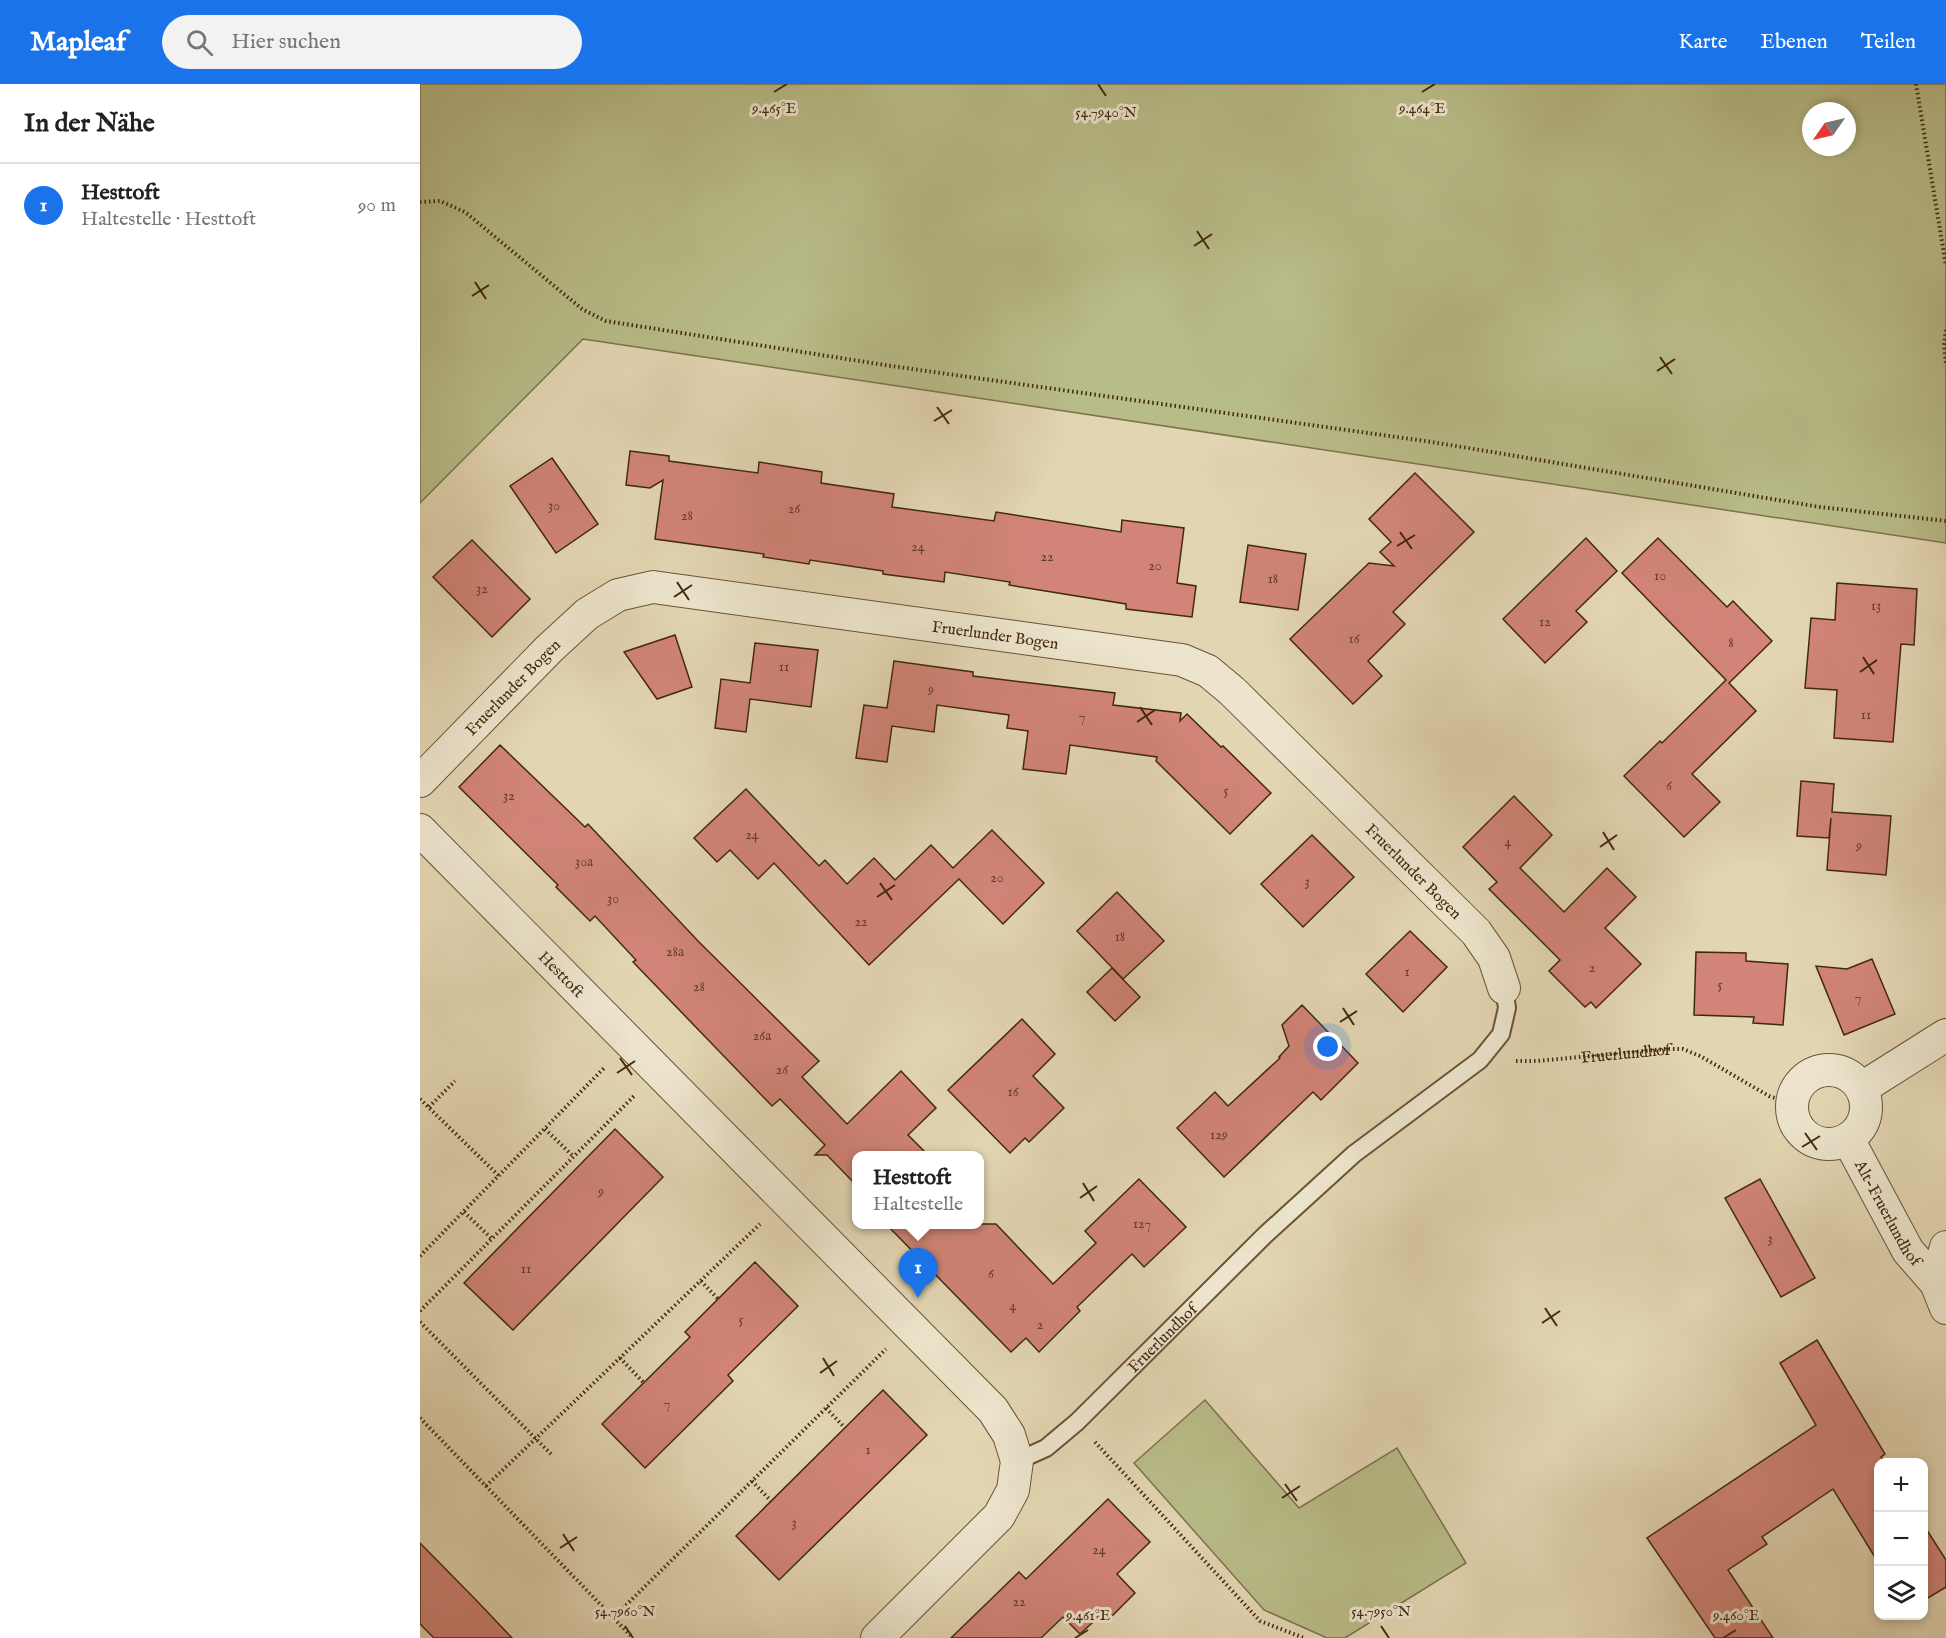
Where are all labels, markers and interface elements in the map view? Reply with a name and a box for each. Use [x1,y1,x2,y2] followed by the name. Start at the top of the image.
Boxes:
[162,15,582,69] search box
[30,25,126,60] text: Mapleaf
[183,26,216,59] icon: search
[231,28,341,56] text: Hier suchen
[1679,29,1727,56] text: Karte
[1760,29,1828,56] text: Ebenen
[1861,29,1916,56] text: Teilen
[751,99,796,118] text: 9.465°E
[1398,99,1445,118] text: 9.464°E
[1802,102,1856,156] north arrow
[1075,103,1137,122] text: 54.7940°N
[24,107,155,140] text: In der Nähe
[81,179,160,207] text: Hesttoft
[40,193,47,218] text: 1
[358,193,396,218] text: 90 m
[81,207,256,232] text: Haltestelle · Hesttoft
[548,497,560,515] house number: 30
[788,500,801,518] house number: 26
[681,507,693,525] house number: 28
[911,538,925,556] house number: 24
[1040,548,1054,566] house number: 22
[1148,557,1162,575] house number: 20
[1654,567,1666,585] house number: 10
[1268,570,1278,588] house number: 18
[476,580,488,598] house number: 32
[1871,597,1881,615] house number: 13
[1539,613,1551,631] house number: 12
[930,618,1060,655] street label: Fruerlunder Bogen
[1348,630,1361,648] house number: 16
[1728,634,1734,652] house number: 8
[462,635,566,741] street label: Fruerlunder Bogen
[779,658,789,676] house number: 11
[927,681,934,699] house number: 9
[1861,706,1871,724] house number: 11
[1079,708,1085,726] house number: 7
[1666,777,1673,795] house number: 6
[1223,782,1229,800] house number: 5
[503,787,515,805] house number: 32
[1360,820,1465,925] street label: Fruerlunder Bogen
[745,826,759,844] house number: 24
[1505,833,1512,851] house number: 4
[1855,837,1862,855] house number: 9
[575,853,594,871] house number: 30a
[990,869,1004,887] house number: 20
[1304,873,1310,891] house number: 3
[607,890,619,908] house number: 30
[854,913,868,931] house number: 22
[1115,928,1125,946] house number: 18
[666,943,685,961] house number: 28a
[533,948,588,1003] street label: Hesttoft
[1589,959,1596,977] house number: 2
[1404,963,1410,981] house number: 1
[1717,976,1723,994] house number: 5
[693,978,705,996] house number: 28
[1855,989,1861,1007] house number: 7
[753,1027,772,1045] house number: 26a
[1313,1032,1342,1061] your location
[1580,1041,1674,1069] street label: Fruerlundhof
[776,1061,789,1079] house number: 26
[1007,1083,1020,1101] house number: 16
[1210,1126,1228,1144] house number: 129
[852,1151,984,1229] popup
[1849,1156,1927,1273] street label: Alt-Fruerlundhof
[873,1164,952,1192] text: Hesttoft
[597,1183,604,1201] house number: 9
[873,1192,963,1217] text: Haltestelle
[1133,1215,1151,1233] house number: 127
[1767,1230,1773,1248] house number: 3
[898,1248,938,1298] pin: 1
[521,1260,531,1278] house number: 11
[988,1265,995,1283] house number: 6
[1010,1297,1017,1315] house number: 4
[1124,1298,1204,1378] street label: Fruerlundhof
[738,1311,744,1329] house number: 5
[1037,1316,1044,1334] house number: 2
[664,1395,670,1413] house number: 7
[865,1441,871,1459] house number: 1
[1874,1458,1928,1620] map controls
[1874,1458,1928,1512] button: +
[1874,1512,1928,1566] button: −
[791,1514,797,1532] house number: 3
[1092,1541,1106,1559] house number: 24
[1874,1566,1928,1620] button: layers
[1012,1593,1026,1611] house number: 22
[595,1602,655,1621] text: 54.7960°N
[1351,1602,1411,1621] text: 54.7950°N
[1065,1606,1110,1625] text: 9.461°E
[1712,1606,1759,1625] text: 9.460°E

